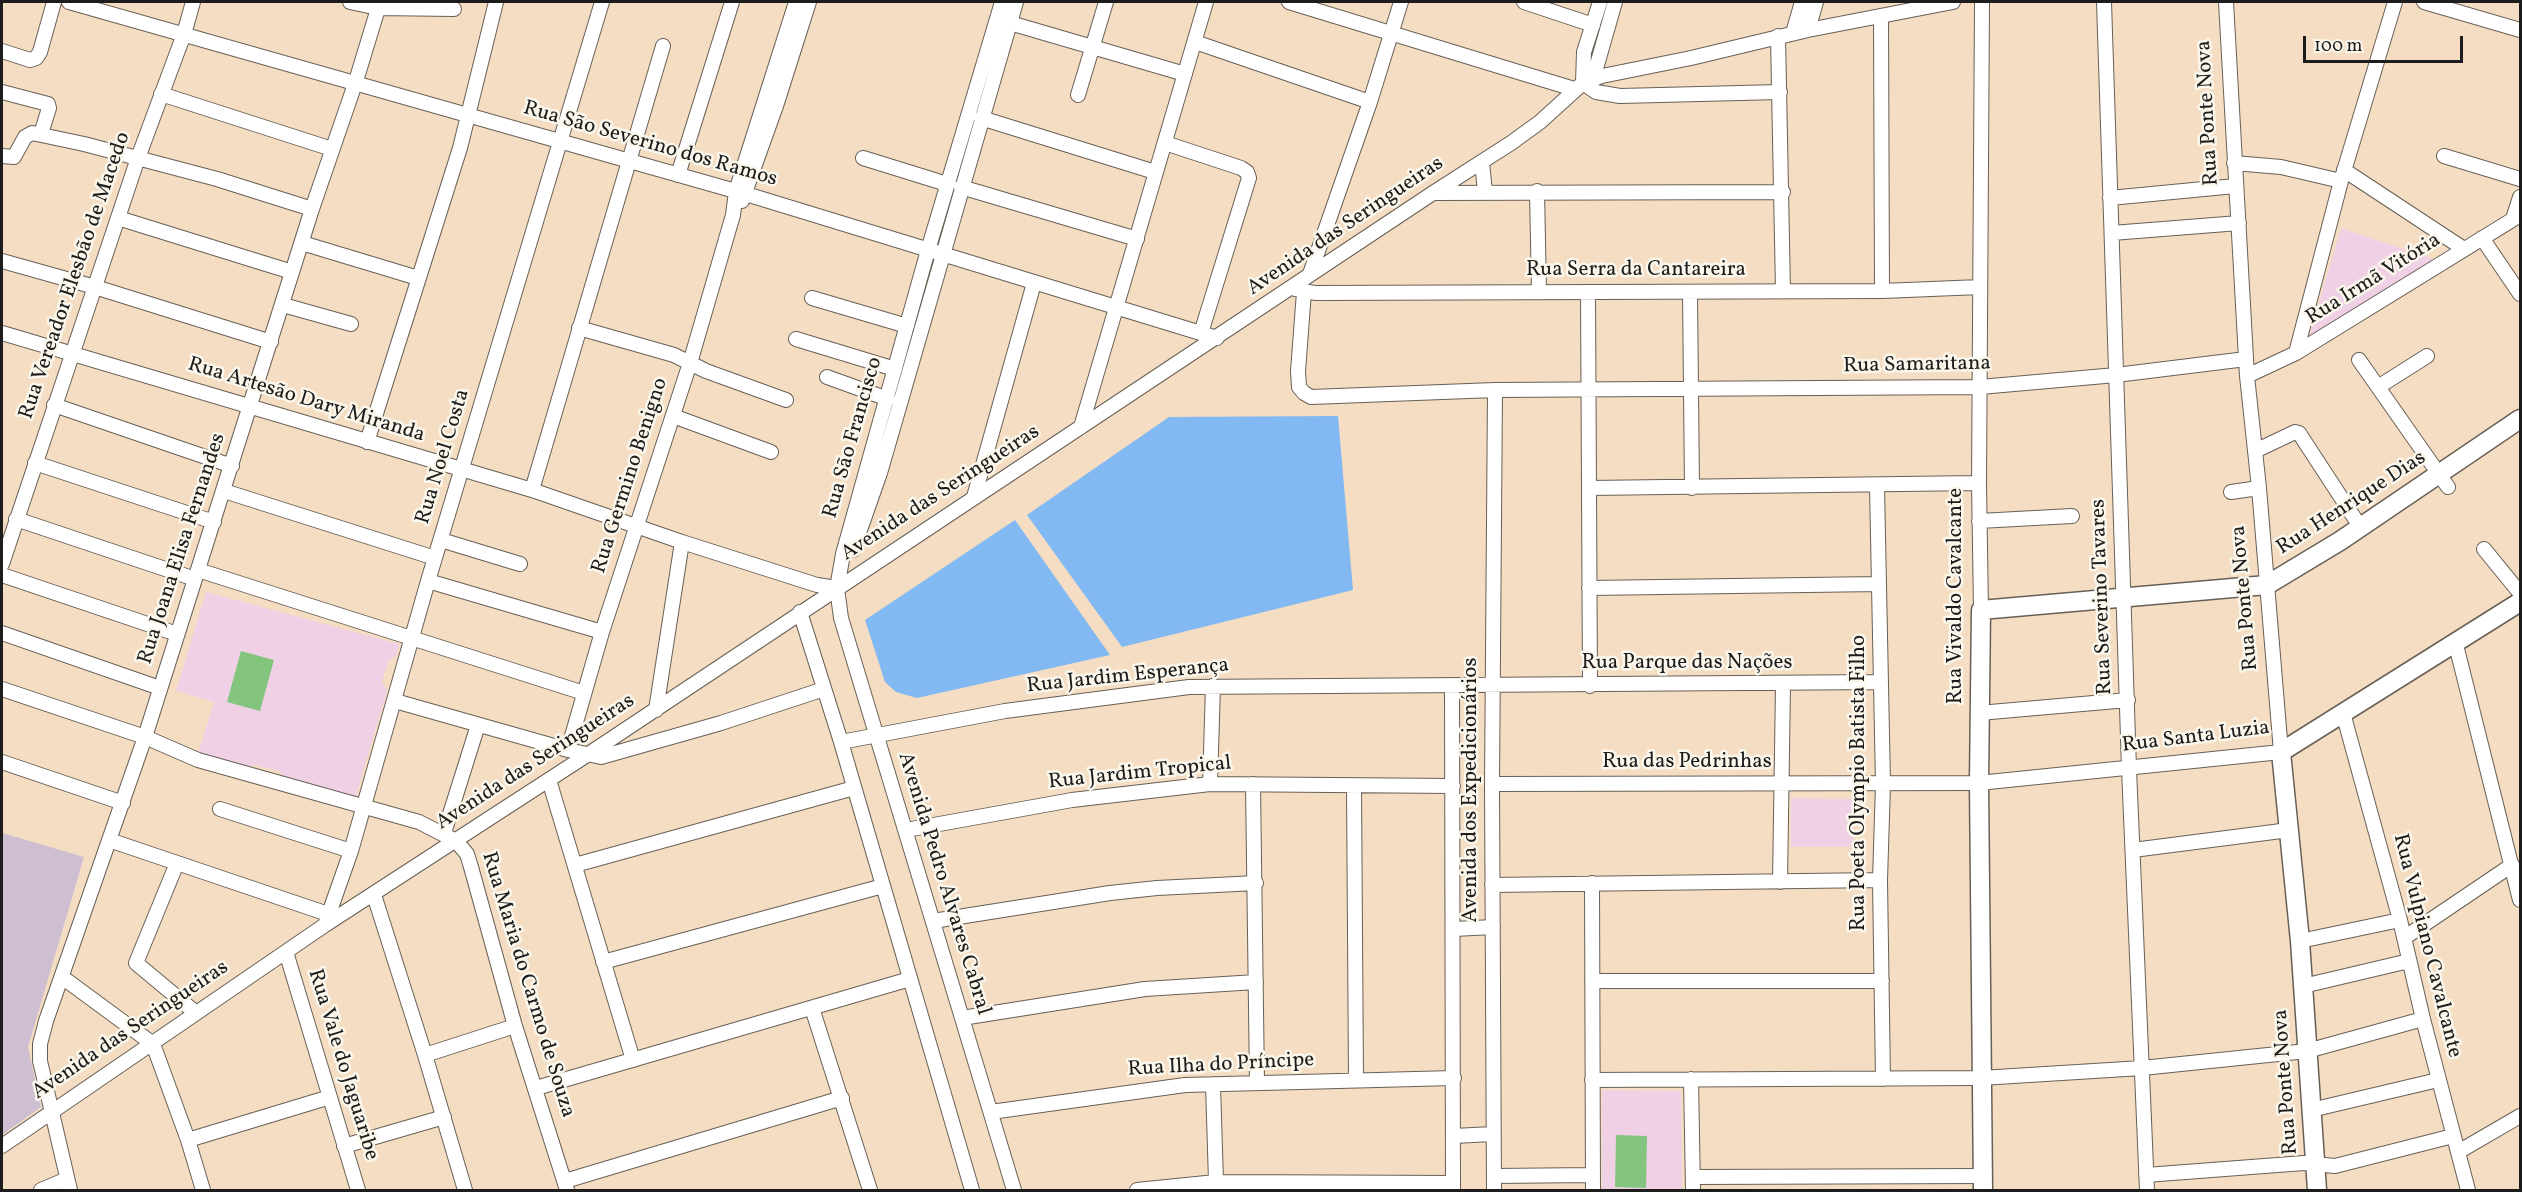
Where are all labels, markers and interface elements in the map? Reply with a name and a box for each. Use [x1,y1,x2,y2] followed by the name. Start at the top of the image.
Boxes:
[2306,24,2466,62] scale bar
[2314,34,2363,59] text: 100 m
[2193,40,2225,186] street label: Rua Ponte Nova
[520,97,780,193] street label: Rua São Severino dos Ramos
[15,129,137,423] street label: Rua Vereador Elesbão de Macedo
[1243,152,1449,302] street label: Avenida das Seringueiras
[2302,229,2446,331] street label: Rua Irmã Vitória
[1526,258,1746,284] street label: Rua Serra da Cantareira
[1843,352,1991,380] street label: Rua Samaritana
[184,353,428,449] street label: Rua Artesão Dary Miranda
[819,355,889,521] street label: Rua São Francisco
[587,375,675,577] street label: Rua Germino Benigno
[412,386,476,528] street label: Rua Noel Costa
[837,420,1045,568] street label: Avenida das Seringueiras
[134,430,232,668] street label: Rua Joana Elisa Fernandes
[2273,446,2431,562] street label: Rua Henrique Dias
[1944,488,1970,704] street label: Rua Vivaldo Cavalcante
[2087,499,2119,695] street label: Rua Severino Tavares
[2227,524,2265,672] street label: Rua Ponte Nova
[1847,635,1873,931] street label: Rua Poeta Olympio Batista Filho
[1582,651,1792,677] street label: Rua Parque das Nações
[1026,654,1230,700] street label: Rua Jardim Esperança
[1459,658,1485,922] street label: Avenida dos Expedicionários
[432,689,640,837] street label: Avenida das Seringueiras
[2121,716,2271,760] street label: Rua Santa Luzia
[891,750,995,1018] street label: Avenida Pedro Alvares Cabral
[1602,750,1772,776] street label: Rua das Pedrinhas
[1047,752,1233,796] street label: Rua Jardim Tropical
[2386,831,2466,1061] street label: Rua Vulpiano Cavalcante
[475,849,579,1121] street label: Rua Maria do Carmo de Souza
[28,956,234,1106] street label: Avenida das Seringueiras
[301,966,383,1164] street label: Rua Vale do Jaguaribe
[2269,1008,2305,1156] street label: Rua Ponte Nova
[1127,1049,1315,1083] street label: Rua Ilha do Príncipe

